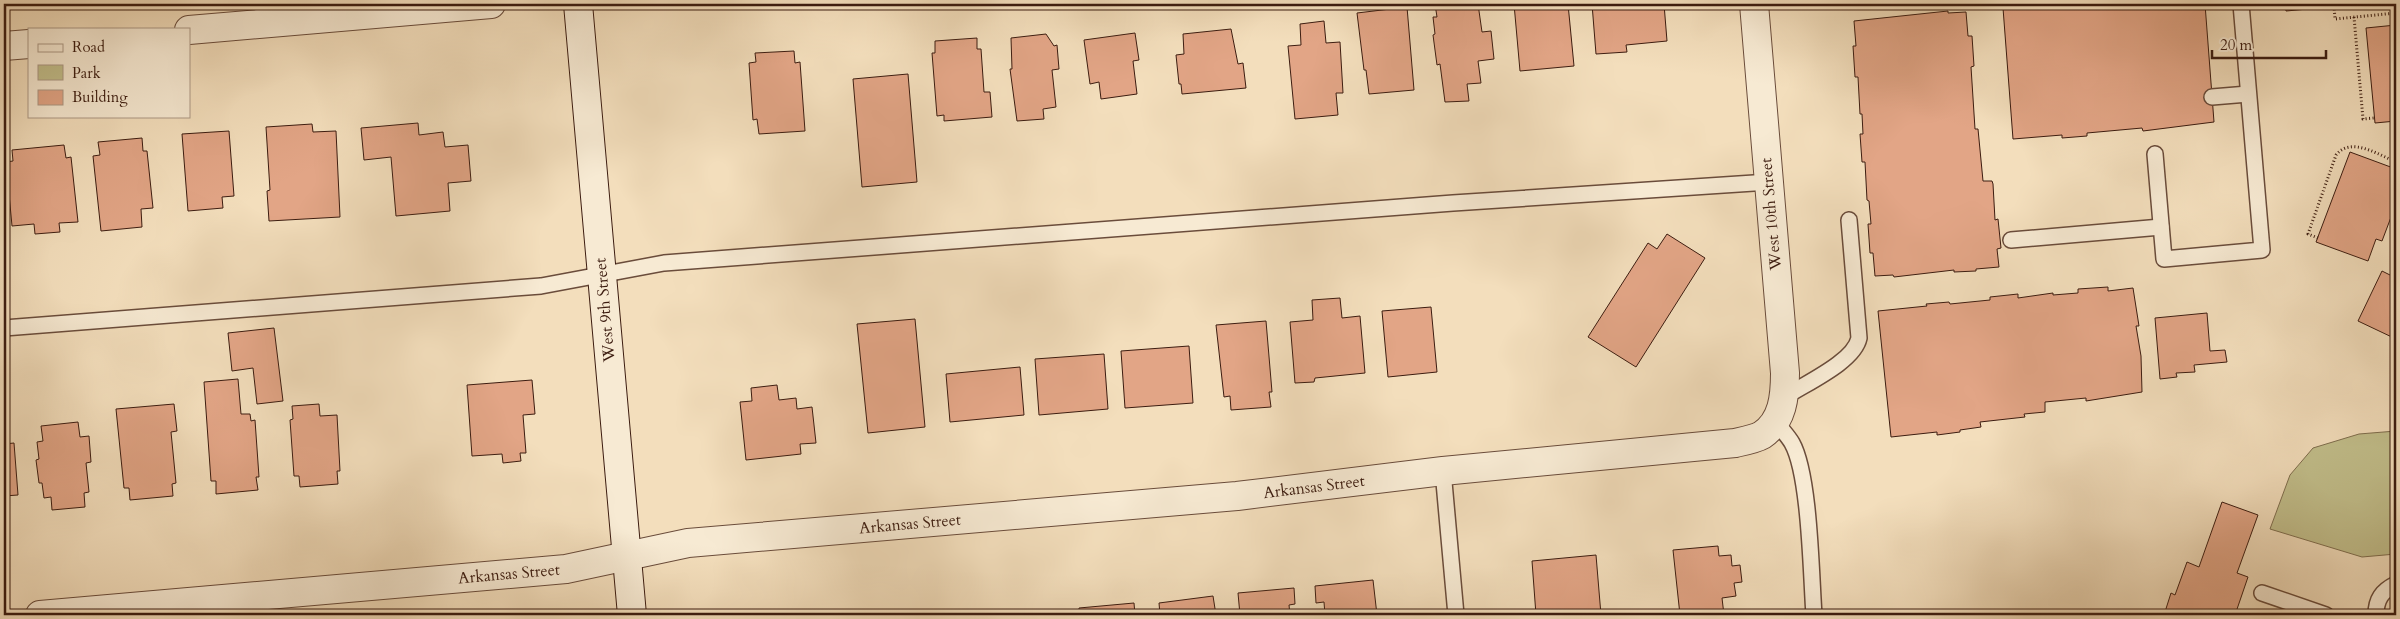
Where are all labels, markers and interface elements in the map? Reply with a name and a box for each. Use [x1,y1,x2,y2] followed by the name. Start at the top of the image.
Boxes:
[28,28,190,118] legend
[2212,28,2326,60] scale bar
[2220,35,2252,55] text: 20 m
[72,37,105,57] text: Road
[72,63,101,83] text: Park
[72,87,128,107] text: Building
[1755,157,1787,272] street label: West 10th Street
[589,257,621,364] street label: West 9th Street
[1262,470,1366,504] street label: Arkansas Street
[858,509,962,539] street label: Arkansas Street
[457,559,561,589] street label: Arkansas Street

